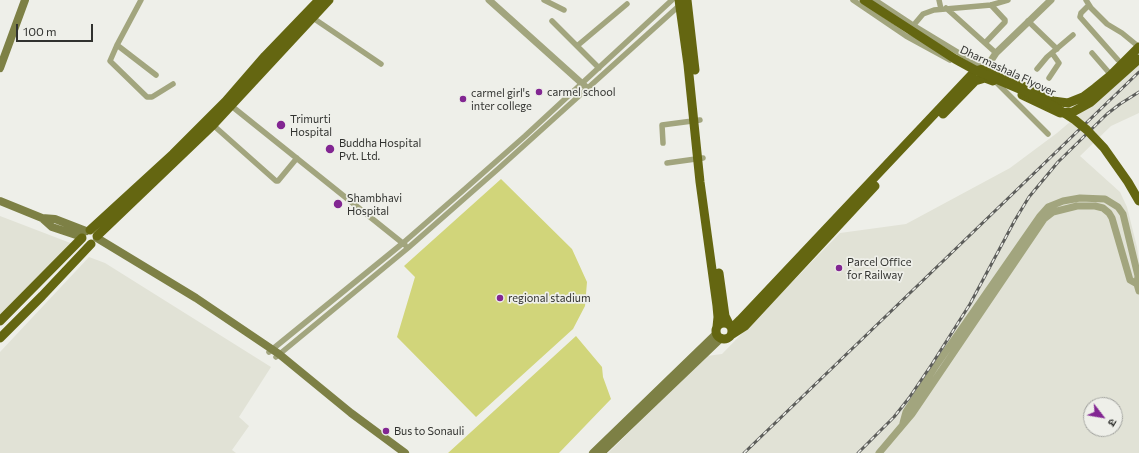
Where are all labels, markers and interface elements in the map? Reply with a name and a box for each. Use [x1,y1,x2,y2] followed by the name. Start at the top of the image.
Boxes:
[18,16,95,42] scale bar
[23,24,57,38] text: 100 m
[958,43,1058,99] street label: Dharmashala Flyover
[547,85,616,99] place label: carmel school
[471,86,532,112] place label: carmel girl's inter college
[534,87,544,97] marker: carmel school
[458,94,468,104] marker: carmel girl's inter college
[290,112,332,138] place label: Trimurti Hospital
[275,119,287,131] marker: Trimurti Hospital
[339,136,421,162] place label: Buddha Hospital Pvt. Ltd.
[324,143,336,155] marker: Buddha Hospital Pvt. Ltd.
[347,191,402,217] place label: Shambhavi Hospital
[332,198,344,210] marker: Shambhavi Hospital
[847,255,912,281] place label: Parcel Office for Railway
[834,263,844,273] marker: Parcel Office for Railway
[508,291,590,305] place label: regional stadium
[495,293,505,303] marker: regional stadium
[1083,397,1123,437] north arrow
[1106,417,1120,429] text: उ
[394,424,464,438] place label: Bus to Sonauli
[381,426,391,436] marker: Bus to Sonauli

